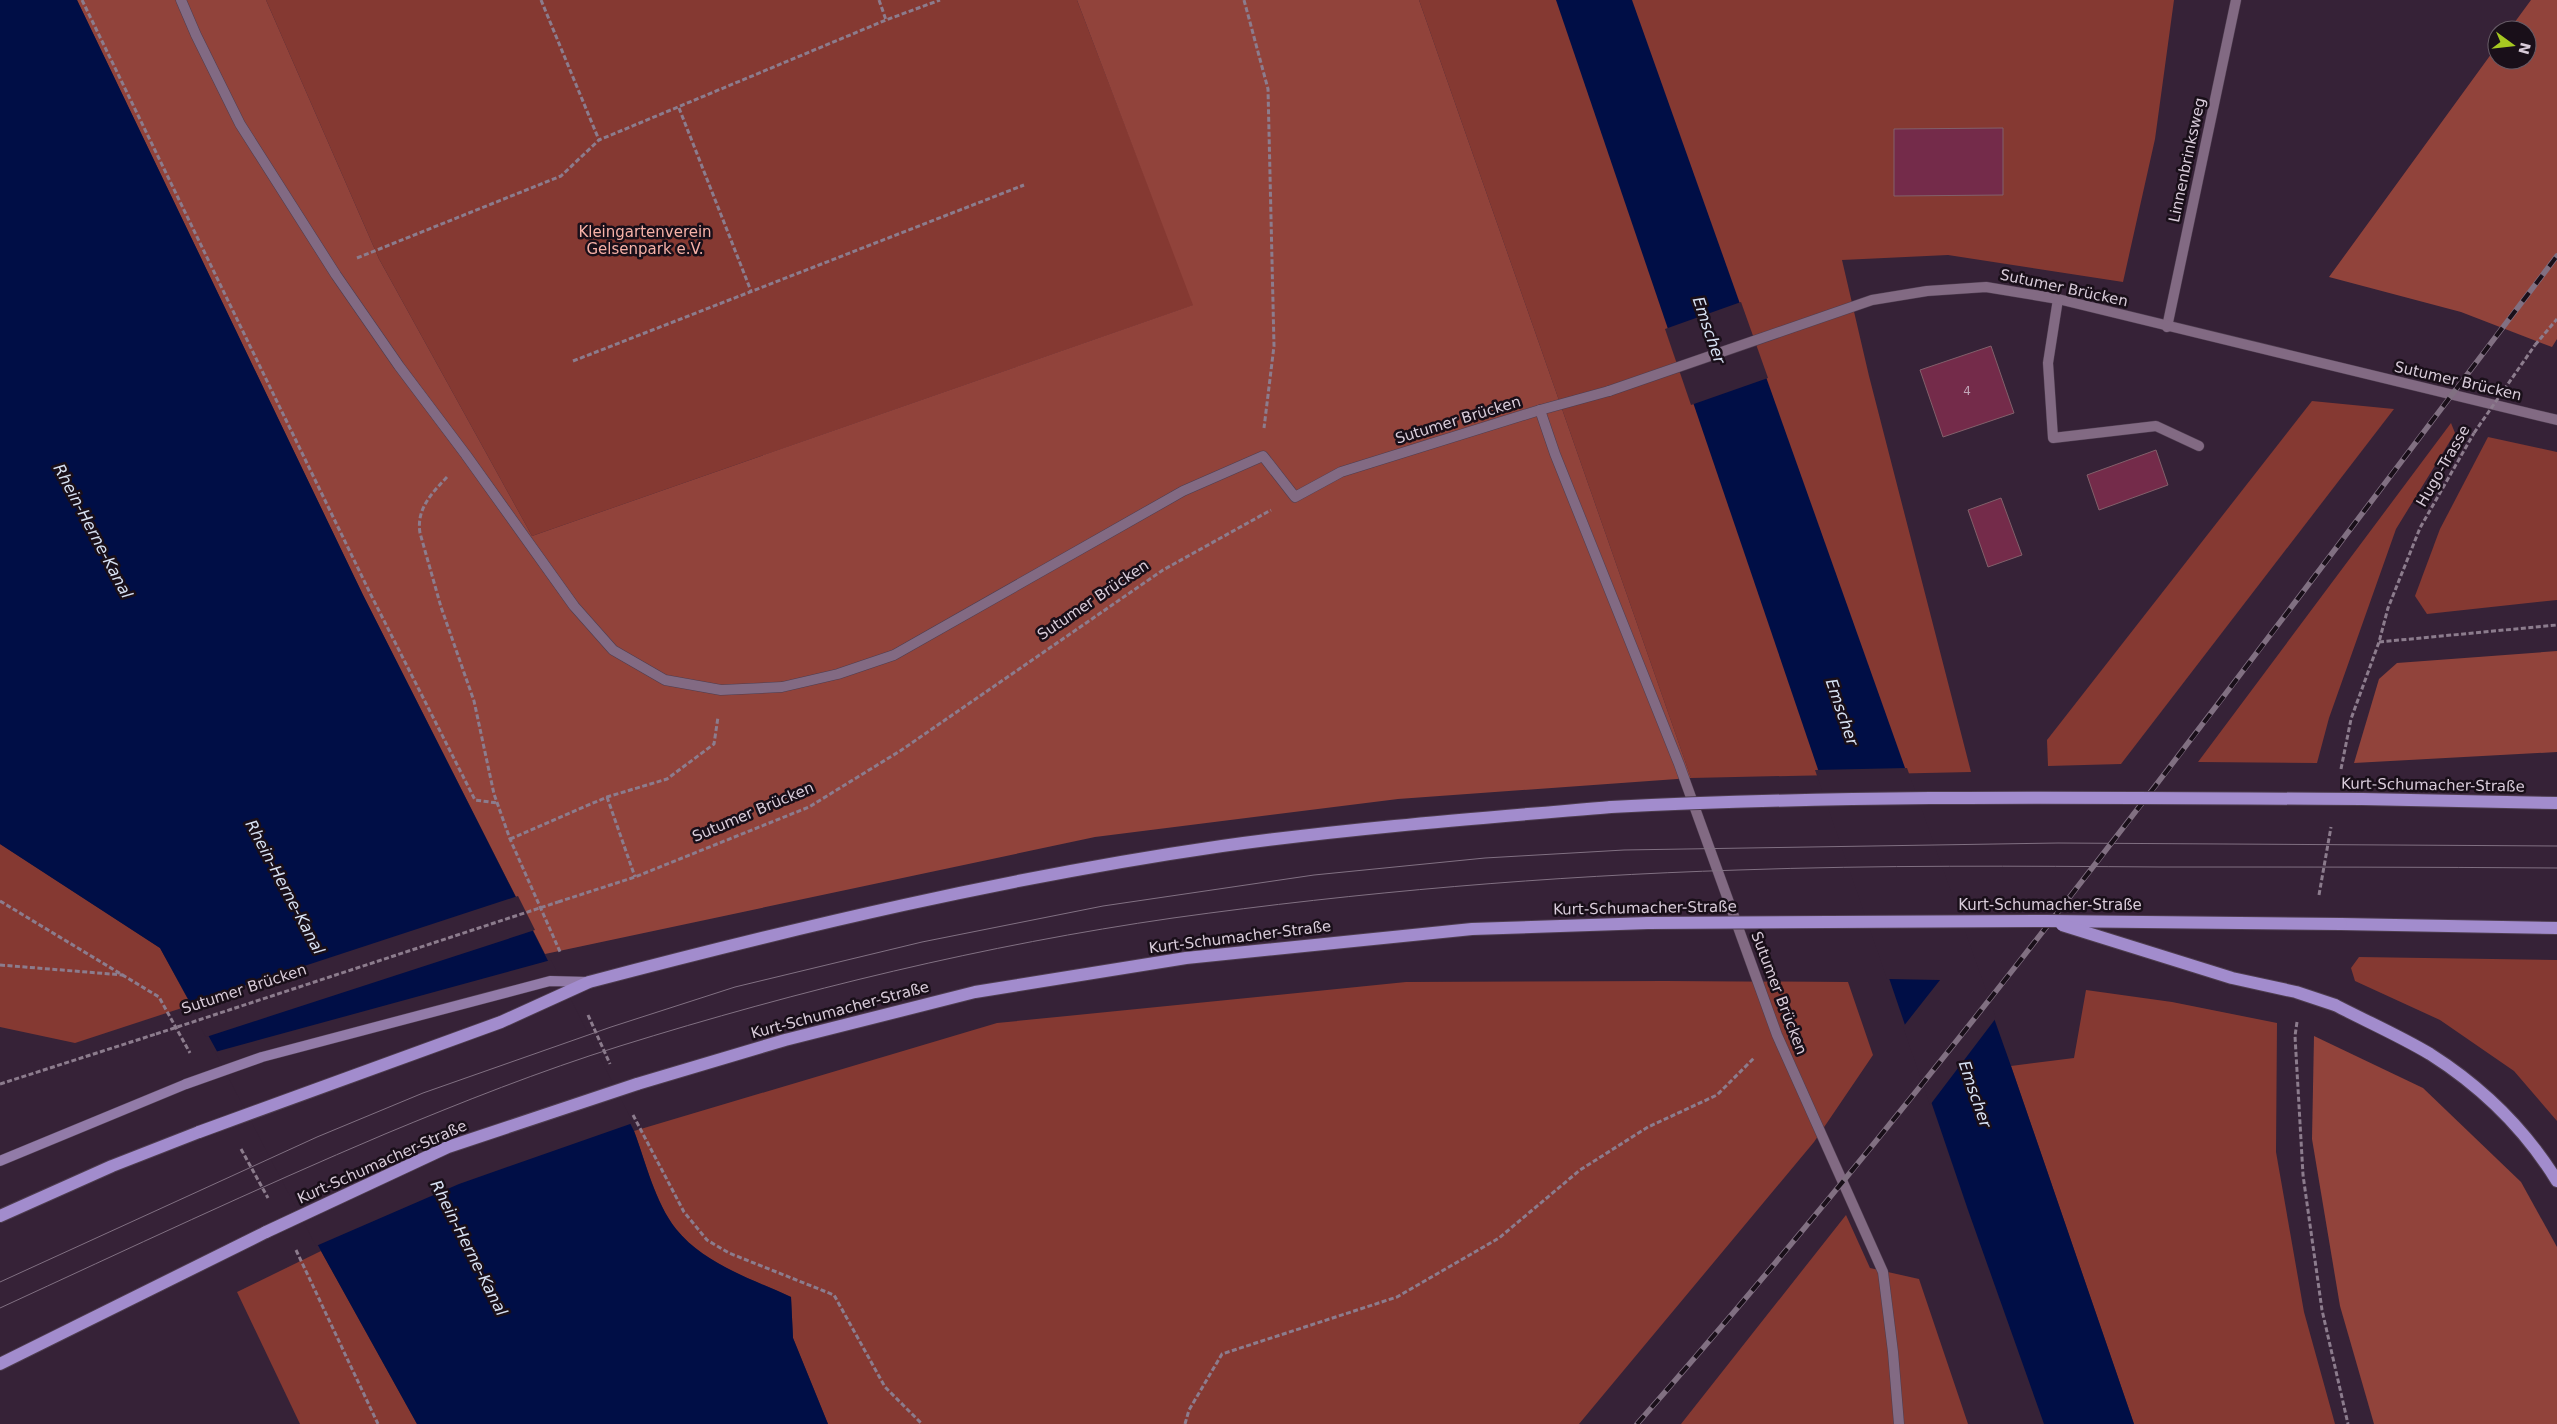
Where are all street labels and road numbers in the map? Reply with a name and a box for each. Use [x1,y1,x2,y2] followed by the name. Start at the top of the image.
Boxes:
[2165,96,2209,224] street label: Linnenbrinksweg
[1998,266,2130,310] street label: Sutumer Brücken
[2392,358,2524,404] street label: Sutumer Brücken
[1393,392,1523,448] street label: Sutumer Brücken
[2412,422,2474,510] street label: Hugo-Trasse
[1034,556,1152,644] street label: Sutumer Brücken
[2341,774,2525,796] street label: Kurt-Schumacher-Straße
[690,778,816,846] street label: Sutumer Brücken
[1958,896,2142,914] street label: Kurt-Schumacher-Straße
[1553,897,1737,919] street label: Kurt-Schumacher-Straße
[1148,917,1332,957] street label: Kurt-Schumacher-Straße
[1747,929,1811,1057] street label: Sutumer Brücken
[179,960,309,1018] street label: Sutumer Brücken
[749,978,931,1042] street label: Kurt-Schumacher-Straße
[294,1116,470,1208] street label: Kurt-Schumacher-Straße

